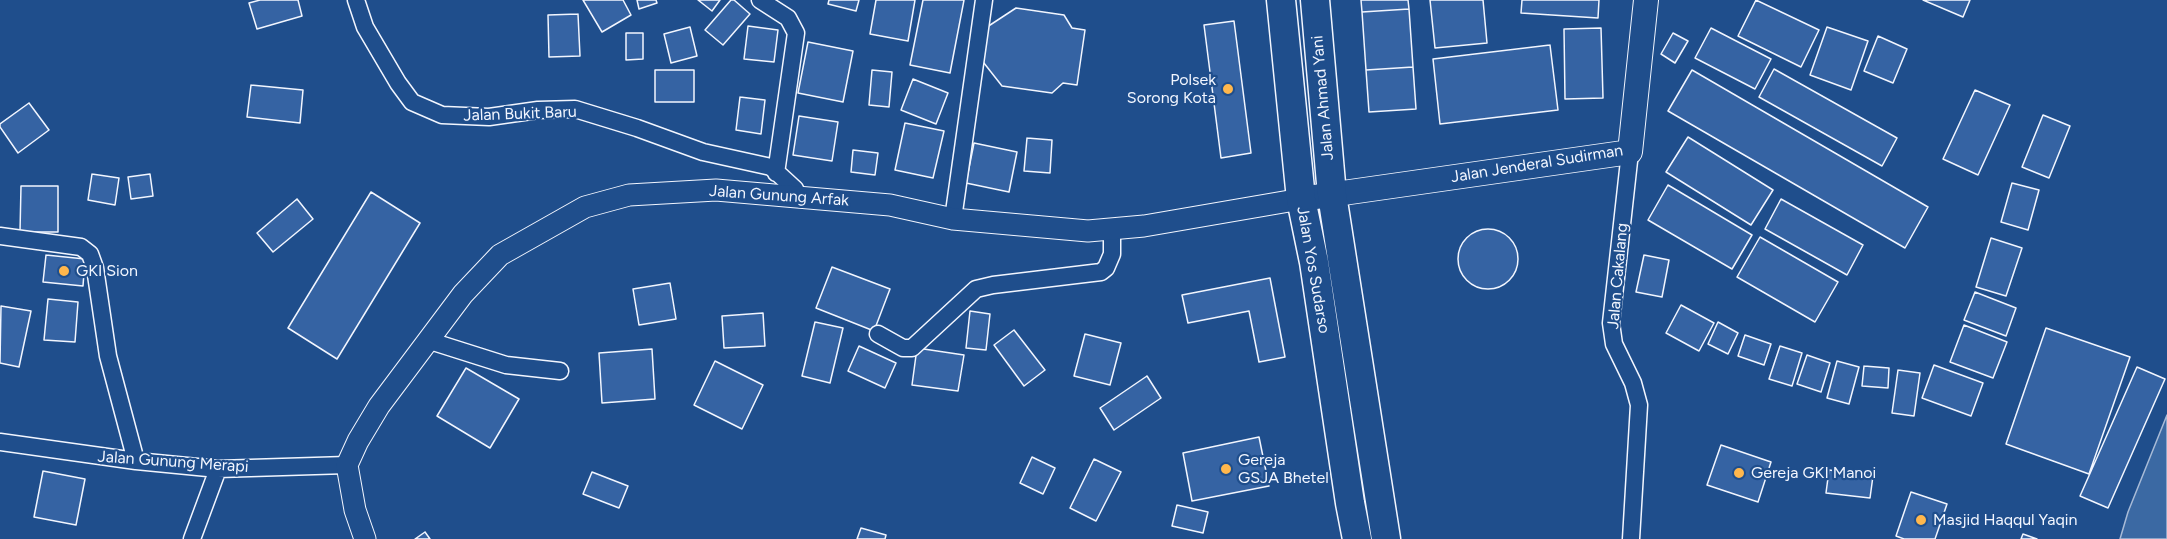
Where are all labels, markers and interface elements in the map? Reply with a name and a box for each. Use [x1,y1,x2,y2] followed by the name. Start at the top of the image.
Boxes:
[1308,35,1338,161] street label: Jalan Ahmad Yani
[1127,70,1216,108] place label: Polsek Sorong Kota
[1221,82,1235,96] marker: Polsek Sorong Kota
[463,102,577,126] street label: Jalan Bukit Baru
[1450,141,1624,187] street label: Jalan Jenderal Sudirman
[708,182,850,210] street label: Jalan Gunung Arfak
[1292,205,1334,335] street label: Jalan Yos Sudarso
[1604,222,1632,330] street label: Jalan Cakalang
[76,261,138,281] place label: GKI Sion
[57,264,71,278] marker: GKI Sion
[97,447,249,477] street label: Jalan Gunung Merapi
[1238,450,1329,488] place label: Gereja GSJA Bhetel
[1219,462,1233,476] marker: Gereja GSJA Bhetel
[1751,463,1876,483] place label: Gereja GKI Manoi
[1732,466,1746,480] marker: Gereja GKI Manoi
[1933,510,2077,530] place label: Masjid Haqqul Yaqin
[1914,513,1928,527] marker: Masjid Haqqul Yaqin

